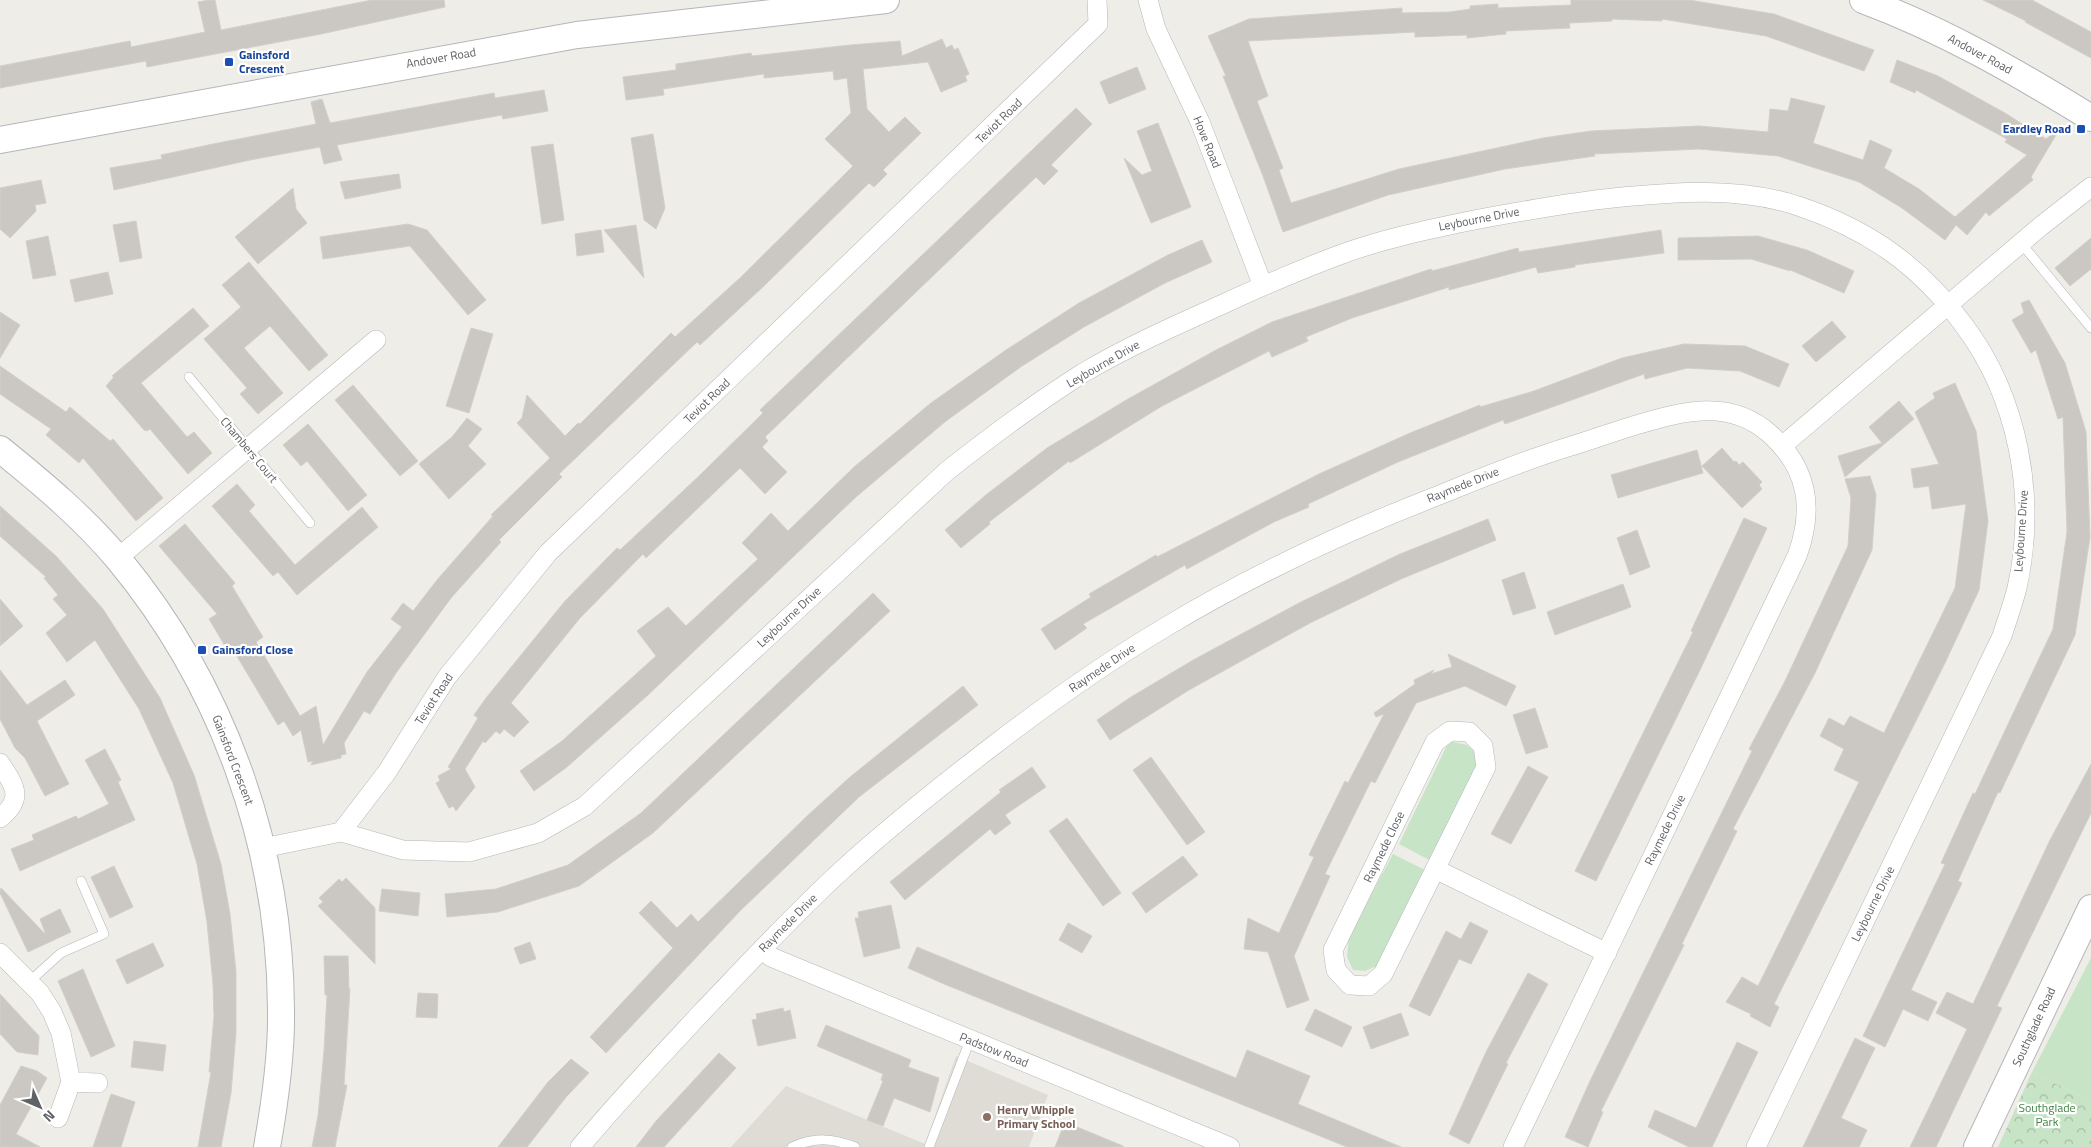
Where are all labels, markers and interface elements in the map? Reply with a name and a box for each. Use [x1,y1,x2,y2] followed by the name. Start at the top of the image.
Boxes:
[1945,29,2016,79] street label: Andover Road
[404,42,477,73] street label: Andover Road
[239,45,290,78] place label: Gainsford Crescent
[223,56,235,68] marker: Gainsford Crescent
[971,93,1026,148] street label: Teviot Road
[1188,113,1227,171] street label: Hove Road
[2003,119,2071,138] place label: Eardley Road
[2075,123,2087,135] marker: Eardley Road
[1437,201,1521,236] street label: Leybourne Drive
[1062,335,1143,392] street label: Leybourne Drive
[679,373,734,428] street label: Teviot Road
[216,412,283,488] street label: Chambers Court
[1424,461,1502,508] street label: Raymede Drive
[2008,489,2033,573] street label: Leybourne Drive
[752,582,825,652] street label: Leybourne Drive
[1065,638,1139,697] street label: Raymede Drive
[212,640,293,659] place label: Gainsford Close
[196,644,208,656] marker: Gainsford Close
[410,669,458,729] street label: Teviot Road
[208,712,260,808] street label: Gainsford Crescent
[1639,791,1690,868] street label: Raymede Drive
[1358,808,1409,886] street label: Raymede Close
[1846,863,1899,945] street label: Leybourne Drive
[754,889,821,956] street label: Raymede Drive
[2007,984,2060,1070] street label: Southglade Road
[957,1027,1032,1072] street label: Padstow Road
[15,1082,65,1132] north arrow
[2018,1098,2076,1131] park label: Southglade Park
[997,1100,1075,1133] place label: Henry Whipple Primary School
[39,1106,60,1127] text: N
[981,1111,993,1123] marker: Henry Whipple Primary School

